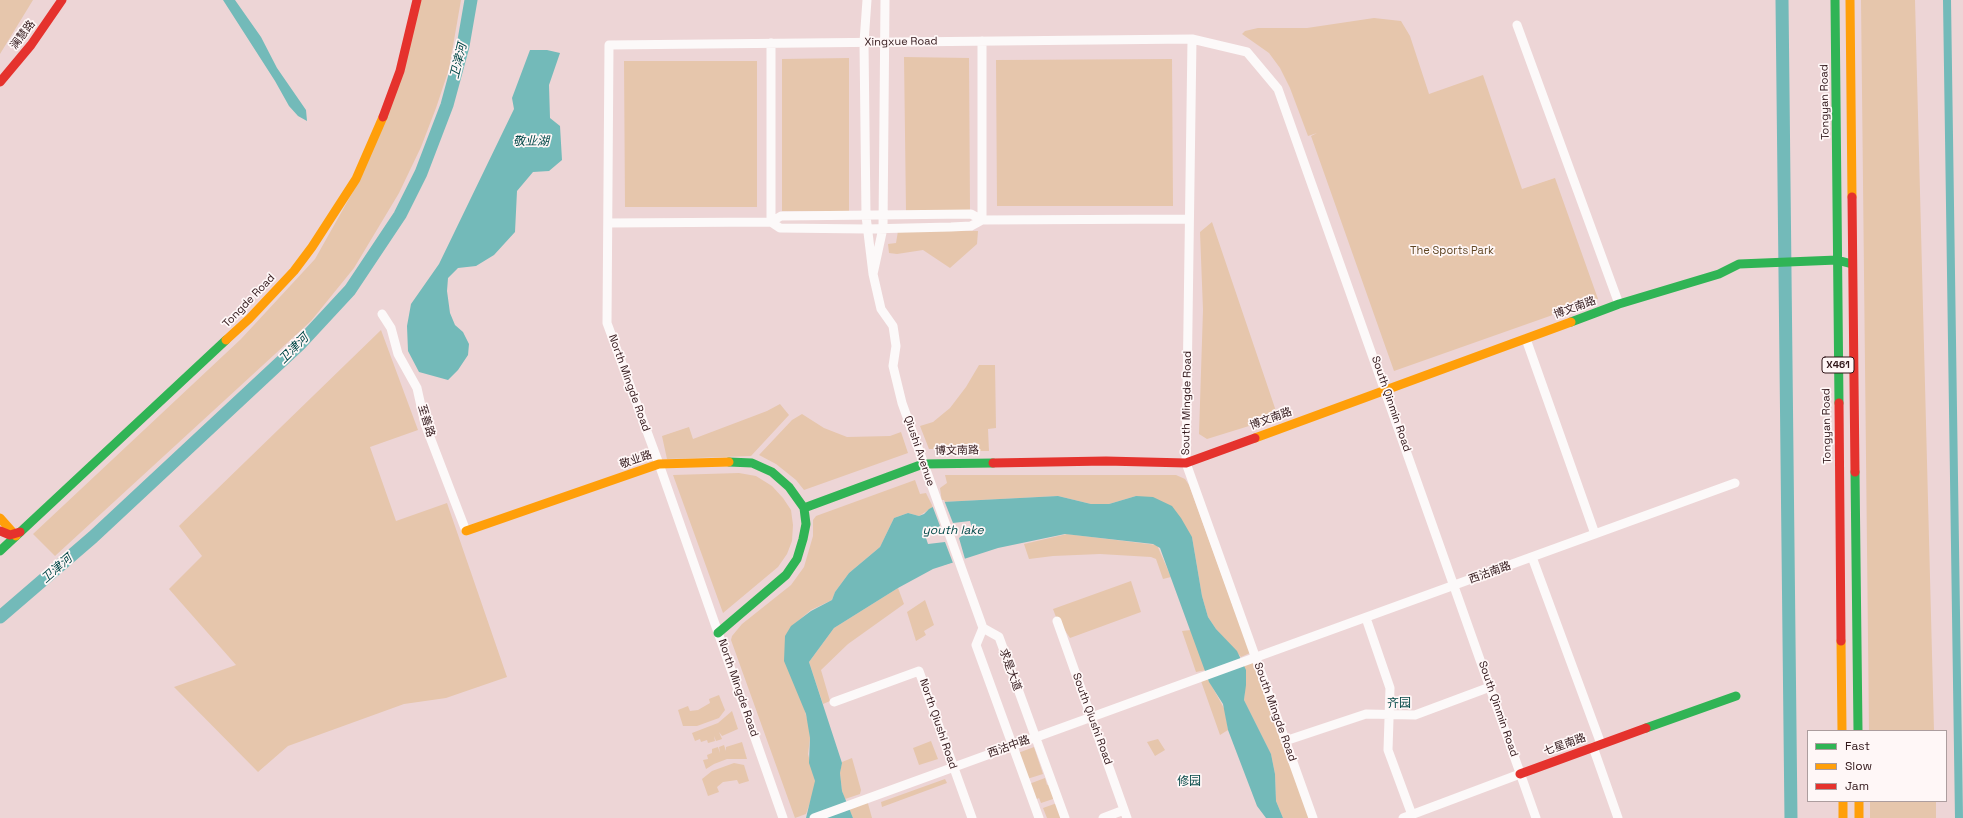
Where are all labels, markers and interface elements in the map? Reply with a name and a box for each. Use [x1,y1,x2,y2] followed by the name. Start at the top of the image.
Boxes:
[8,18,38,52] street label: 澜慧路
[864,35,938,49] street label: Xingxue Road
[448,42,470,80] water label: 卫津河
[1818,64,1832,140] street label: Tongyan Road
[513,135,549,149] water label: 敬业湖
[1410,244,1494,258] park label: The Sports Park
[220,271,278,331] street label: Tongde Road
[1552,294,1598,322] street label: 博文南路
[276,331,312,367] water label: 卫津河
[605,333,653,433] street label: North Mingde Road
[1179,351,1195,455] street label: South Mingde Road
[1368,354,1414,454] street label: South Qinmin Road
[1822,357,1854,373] road number: X461
[1820,388,1834,464] street label: Tongyan Road
[415,403,437,439] street label: 至善路
[1248,405,1294,433] street label: 博文南路
[901,414,937,488] street label: Qiushi Avenue
[935,444,979,458] street label: 博文南路
[618,448,654,472] street label: 敬业路
[922,524,984,538] water label: youth lake
[39,552,75,586] water label: 卫津河
[1467,559,1513,587] street label: 西沽南路
[715,637,761,739] street label: North Mingde Road
[996,647,1024,693] street label: 求是大道
[1475,659,1521,759] street label: South Qinmin Road
[1251,661,1299,763] street label: South Mingde Road
[1069,671,1115,767] street label: South Qiushi Road
[916,677,960,771] street label: North Qiushi Road
[1387,697,1411,711] district label: 齐园
[1807,730,1947,802] legend
[1542,731,1588,759] street label: 七星南路
[986,733,1032,761] street label: 西沽中路
[1845,738,1870,754] text: Fast
[1845,758,1872,774] text: Slow
[1177,775,1201,789] district label: 修园
[1845,778,1869,794] text: Jam

